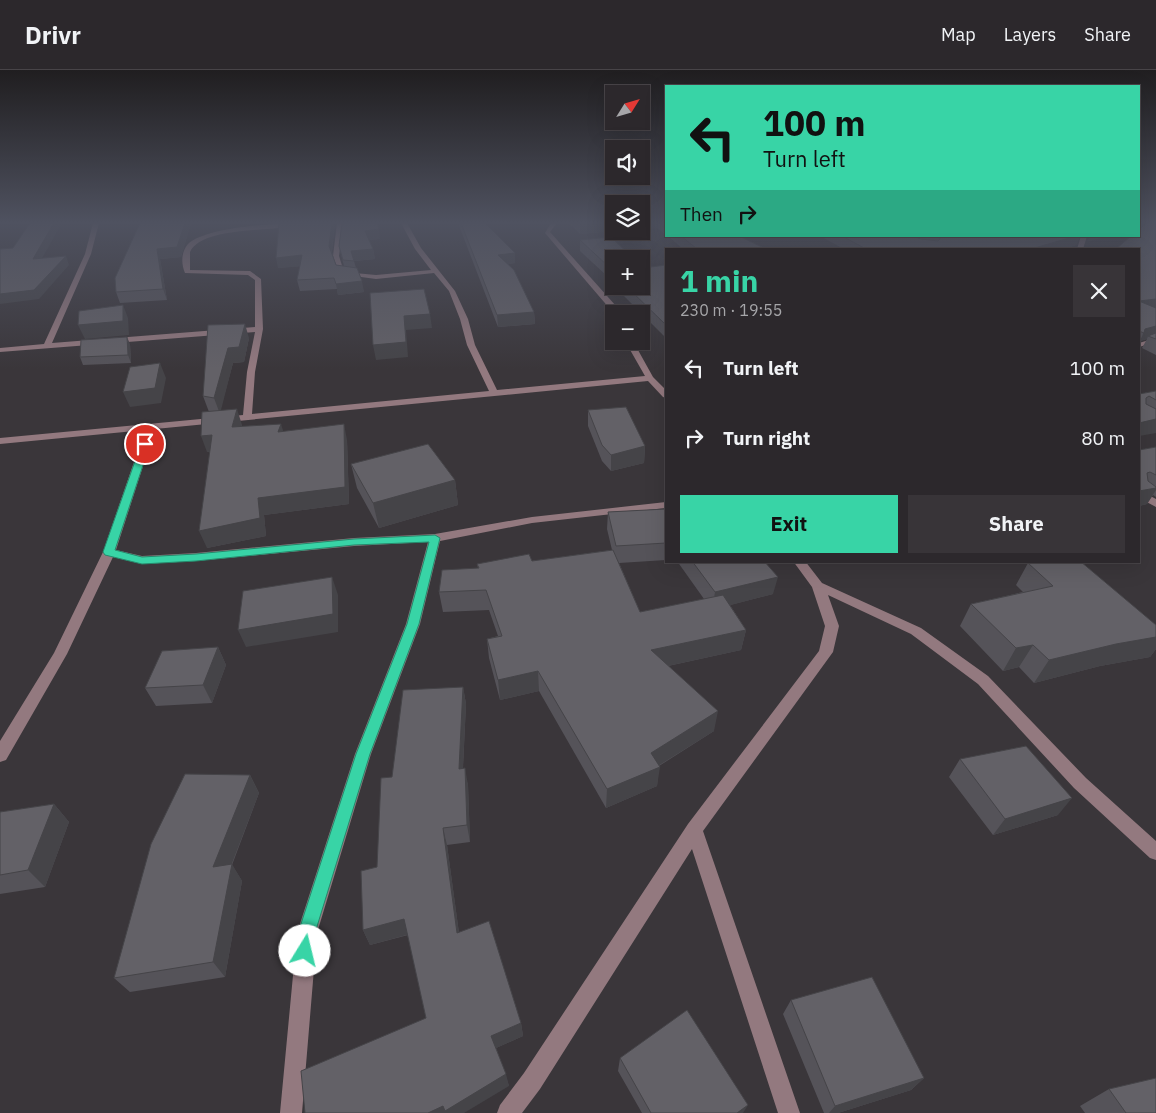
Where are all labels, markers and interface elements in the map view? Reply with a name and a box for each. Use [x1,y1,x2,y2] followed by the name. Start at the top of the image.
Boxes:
[25,19,81,51] text: Drivr
[941,23,976,46] text: Map
[1004,23,1056,46] text: Layers
[1084,23,1131,46] text: Share
[605,85,650,130] north arrow
[605,85,650,350] map controls
[763,100,866,146] text: 100 m
[680,105,745,170] icon: left
[605,140,650,185] button: sound
[763,144,846,173] text: Turn left
[605,195,650,240] button: layers
[733,200,761,228] icon: right
[680,202,723,226] text: Then
[605,250,650,295] button: +
[680,261,758,300] text: 1 min
[1073,265,1125,317] button: close
[680,300,782,320] text: 230 m · 19:55
[605,305,650,350] button: −
[680,354,708,382] icon: left
[723,356,799,380] text: Turn left
[1070,356,1125,380] text: 100 m
[124,423,166,465] pin
[680,424,708,452] icon: right
[723,426,810,450] text: Turn right
[1081,426,1125,450] text: 80 m
[131,430,159,458] icon: arrive
[680,495,898,553] button: Exit
[908,495,1125,553] button: Share
[278,924,330,976] position arrow

